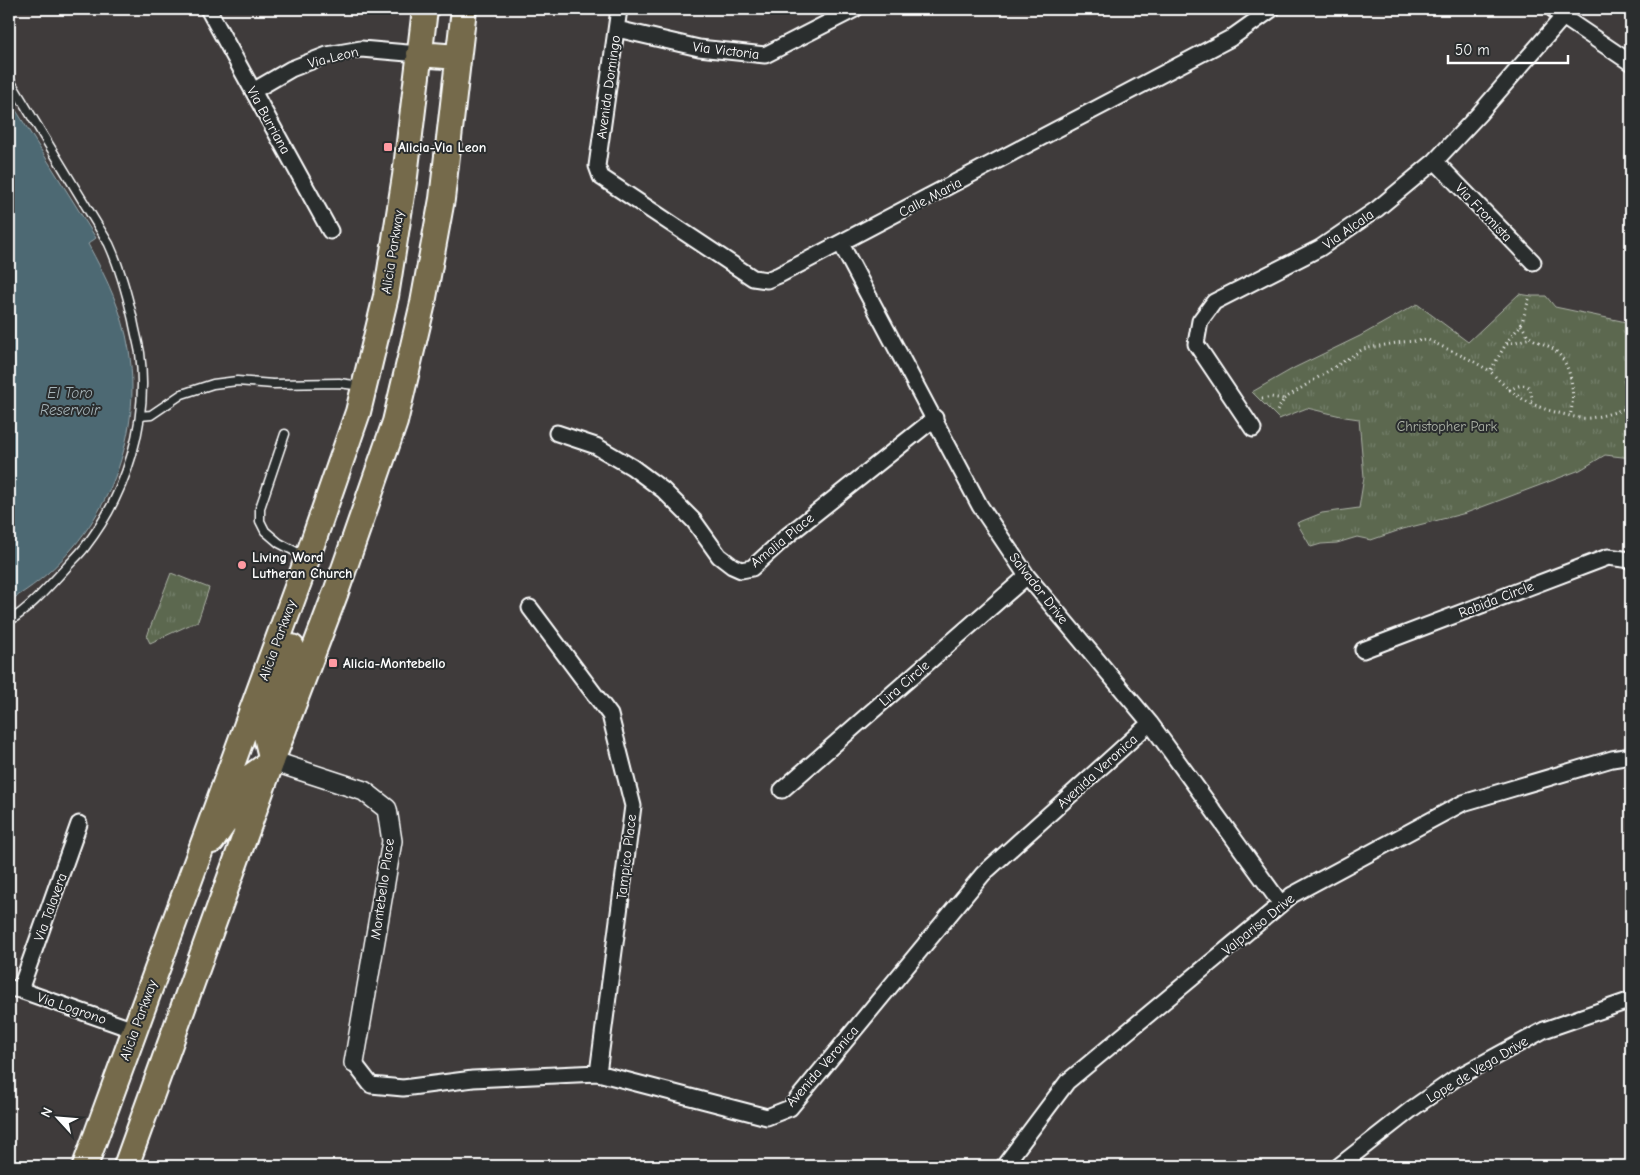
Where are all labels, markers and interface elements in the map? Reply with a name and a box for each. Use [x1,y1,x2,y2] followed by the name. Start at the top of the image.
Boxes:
[1448,32,1568,64] scale bar
[593,34,624,140] street label: Avenida Domingo
[692,38,760,63] street label: Via Victoria
[1455,41,1490,59] text: 50 m
[306,43,360,72] street label: Via Leon
[243,83,294,157] street label: Via Burriana
[398,139,486,156] place label: Alicia-Via Leon
[382,141,394,153] marker: Alicia-Via Leon
[896,174,964,221] street label: Calle Maria
[1452,180,1516,245] street label: Via Fromista
[1320,206,1377,253] street label: Via Alcala
[377,208,408,295] street label: Alicia Parkway
[40,384,101,419] water label: El Toro Reservoir
[1397,418,1498,435] park label: Christopher Park
[747,510,818,571] street label: Amalia Place
[252,549,352,582] place label: Living Word Lutheran Church
[1005,549,1072,627] street label: Salvador Drive
[236,559,248,571] marker: Living Word Lutheran Church
[1456,577,1536,622] street label: Rabida Circle
[255,597,300,683] street label: Alicia Parkway
[343,655,446,672] place label: Alicia-Montebello
[327,657,339,669] marker: Alicia-Montebello
[876,657,933,710] street label: Lira Circle
[1054,731,1141,812] street label: Avenida Veronica
[613,813,640,901] street label: Tampico Place
[367,837,398,941] street label: Montebello Place
[30,871,71,944] street label: Via Talavera
[1219,890,1298,959] street label: Valpariso Drive
[116,977,161,1063] street label: Alicia Parkway
[35,989,109,1028] street label: Via Logrono
[782,1022,862,1110] street label: Avenida Veronica
[1423,1032,1531,1106] street label: Lope de Vega Drive
[32,1092,82,1142] north arrow
[37,1105,56,1120] text: N

